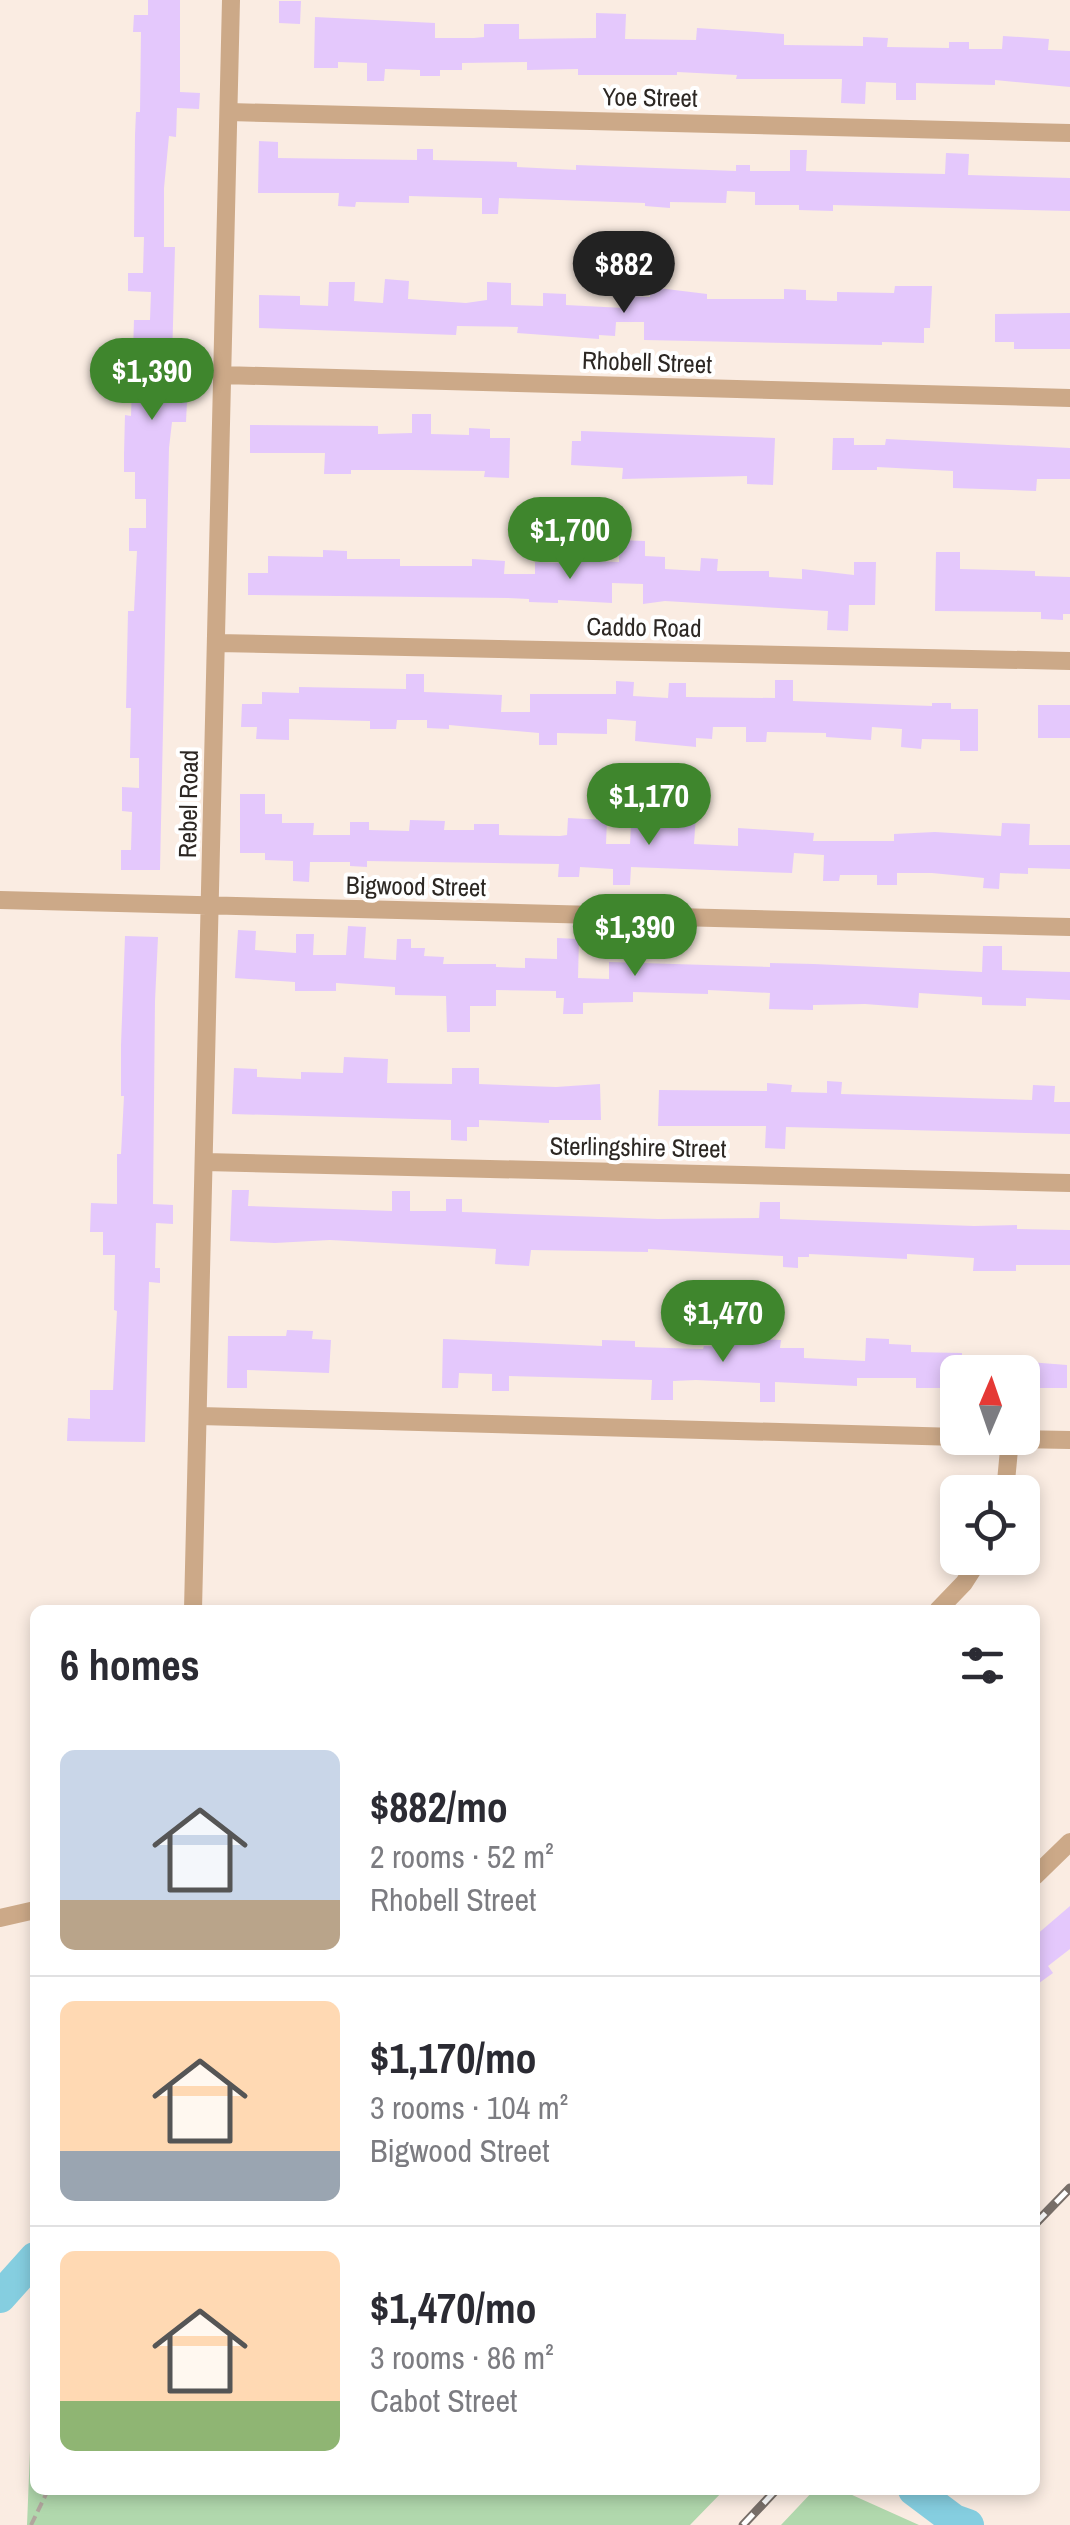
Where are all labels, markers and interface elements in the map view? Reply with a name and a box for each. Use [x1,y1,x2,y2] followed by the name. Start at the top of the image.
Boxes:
[602,79,698,115] street label: Yoe Street
[565,231,683,316] pin: $882
[595,242,653,285] text: $882
[71,338,233,423] pin: $1,390
[581,343,713,381] street label: Rhobell Street
[112,349,192,392] text: $1,390
[489,497,651,582] pin: $1,700
[530,508,610,551] text: $1,700
[586,609,702,645] street label: Caddo Road
[170,750,206,858] street label: Rebel Road
[568,763,730,848] pin: $1,170
[609,774,689,817] text: $1,170
[346,868,487,904] street label: Bigwood Street
[554,894,716,979] pin: $1,390
[595,905,675,948] text: $1,390
[549,1128,727,1166] street label: Sterlingshire Street
[642,1280,804,1365] pin: $1,470
[683,1291,763,1334] text: $1,470
[940,1355,1040,1455] north arrow
[940,1355,1040,1575] map controls
[940,1475,1040,1575] button: locate
[60,1637,200,1693] text: 6 homes
[955,1638,1010,1693] icon: filters
[370,1779,508,1835] text: $882/mo
[140,1790,260,1910] icon: home
[370,1835,554,1878] text: 2 rooms · 52 m²
[370,1878,536,1921] text: Rhobell Street
[370,2030,537,2086] text: $1,170/mo
[140,2041,260,2161] icon: home
[370,2086,568,2129] text: 3 rooms · 104 m²
[370,2129,549,2172] text: Bigwood Street
[370,2280,537,2336] text: $1,470/mo
[140,2291,260,2411] icon: home
[370,2336,554,2379] text: 3 rooms · 86 m²
[370,2379,517,2422] text: Cabot Street

